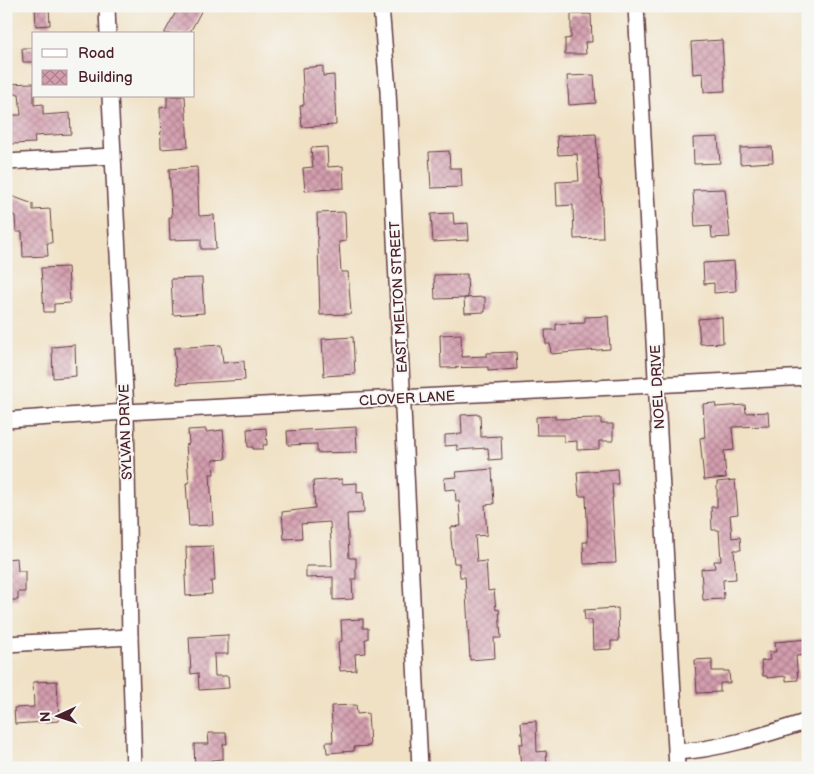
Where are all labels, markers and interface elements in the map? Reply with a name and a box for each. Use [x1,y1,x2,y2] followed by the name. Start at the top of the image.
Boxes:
[32,32,195,98] legend
[78,44,114,63] text: Road
[78,68,133,87] text: Building
[386,220,411,373] street label: EAST MELTON STREET
[647,344,668,430] street label: NOEL DRIVE
[115,384,136,480] street label: SYLVAN DRIVE
[359,387,455,409] street label: CLOVER LANE
[32,692,82,742] north arrow
[37,711,54,722] text: N

